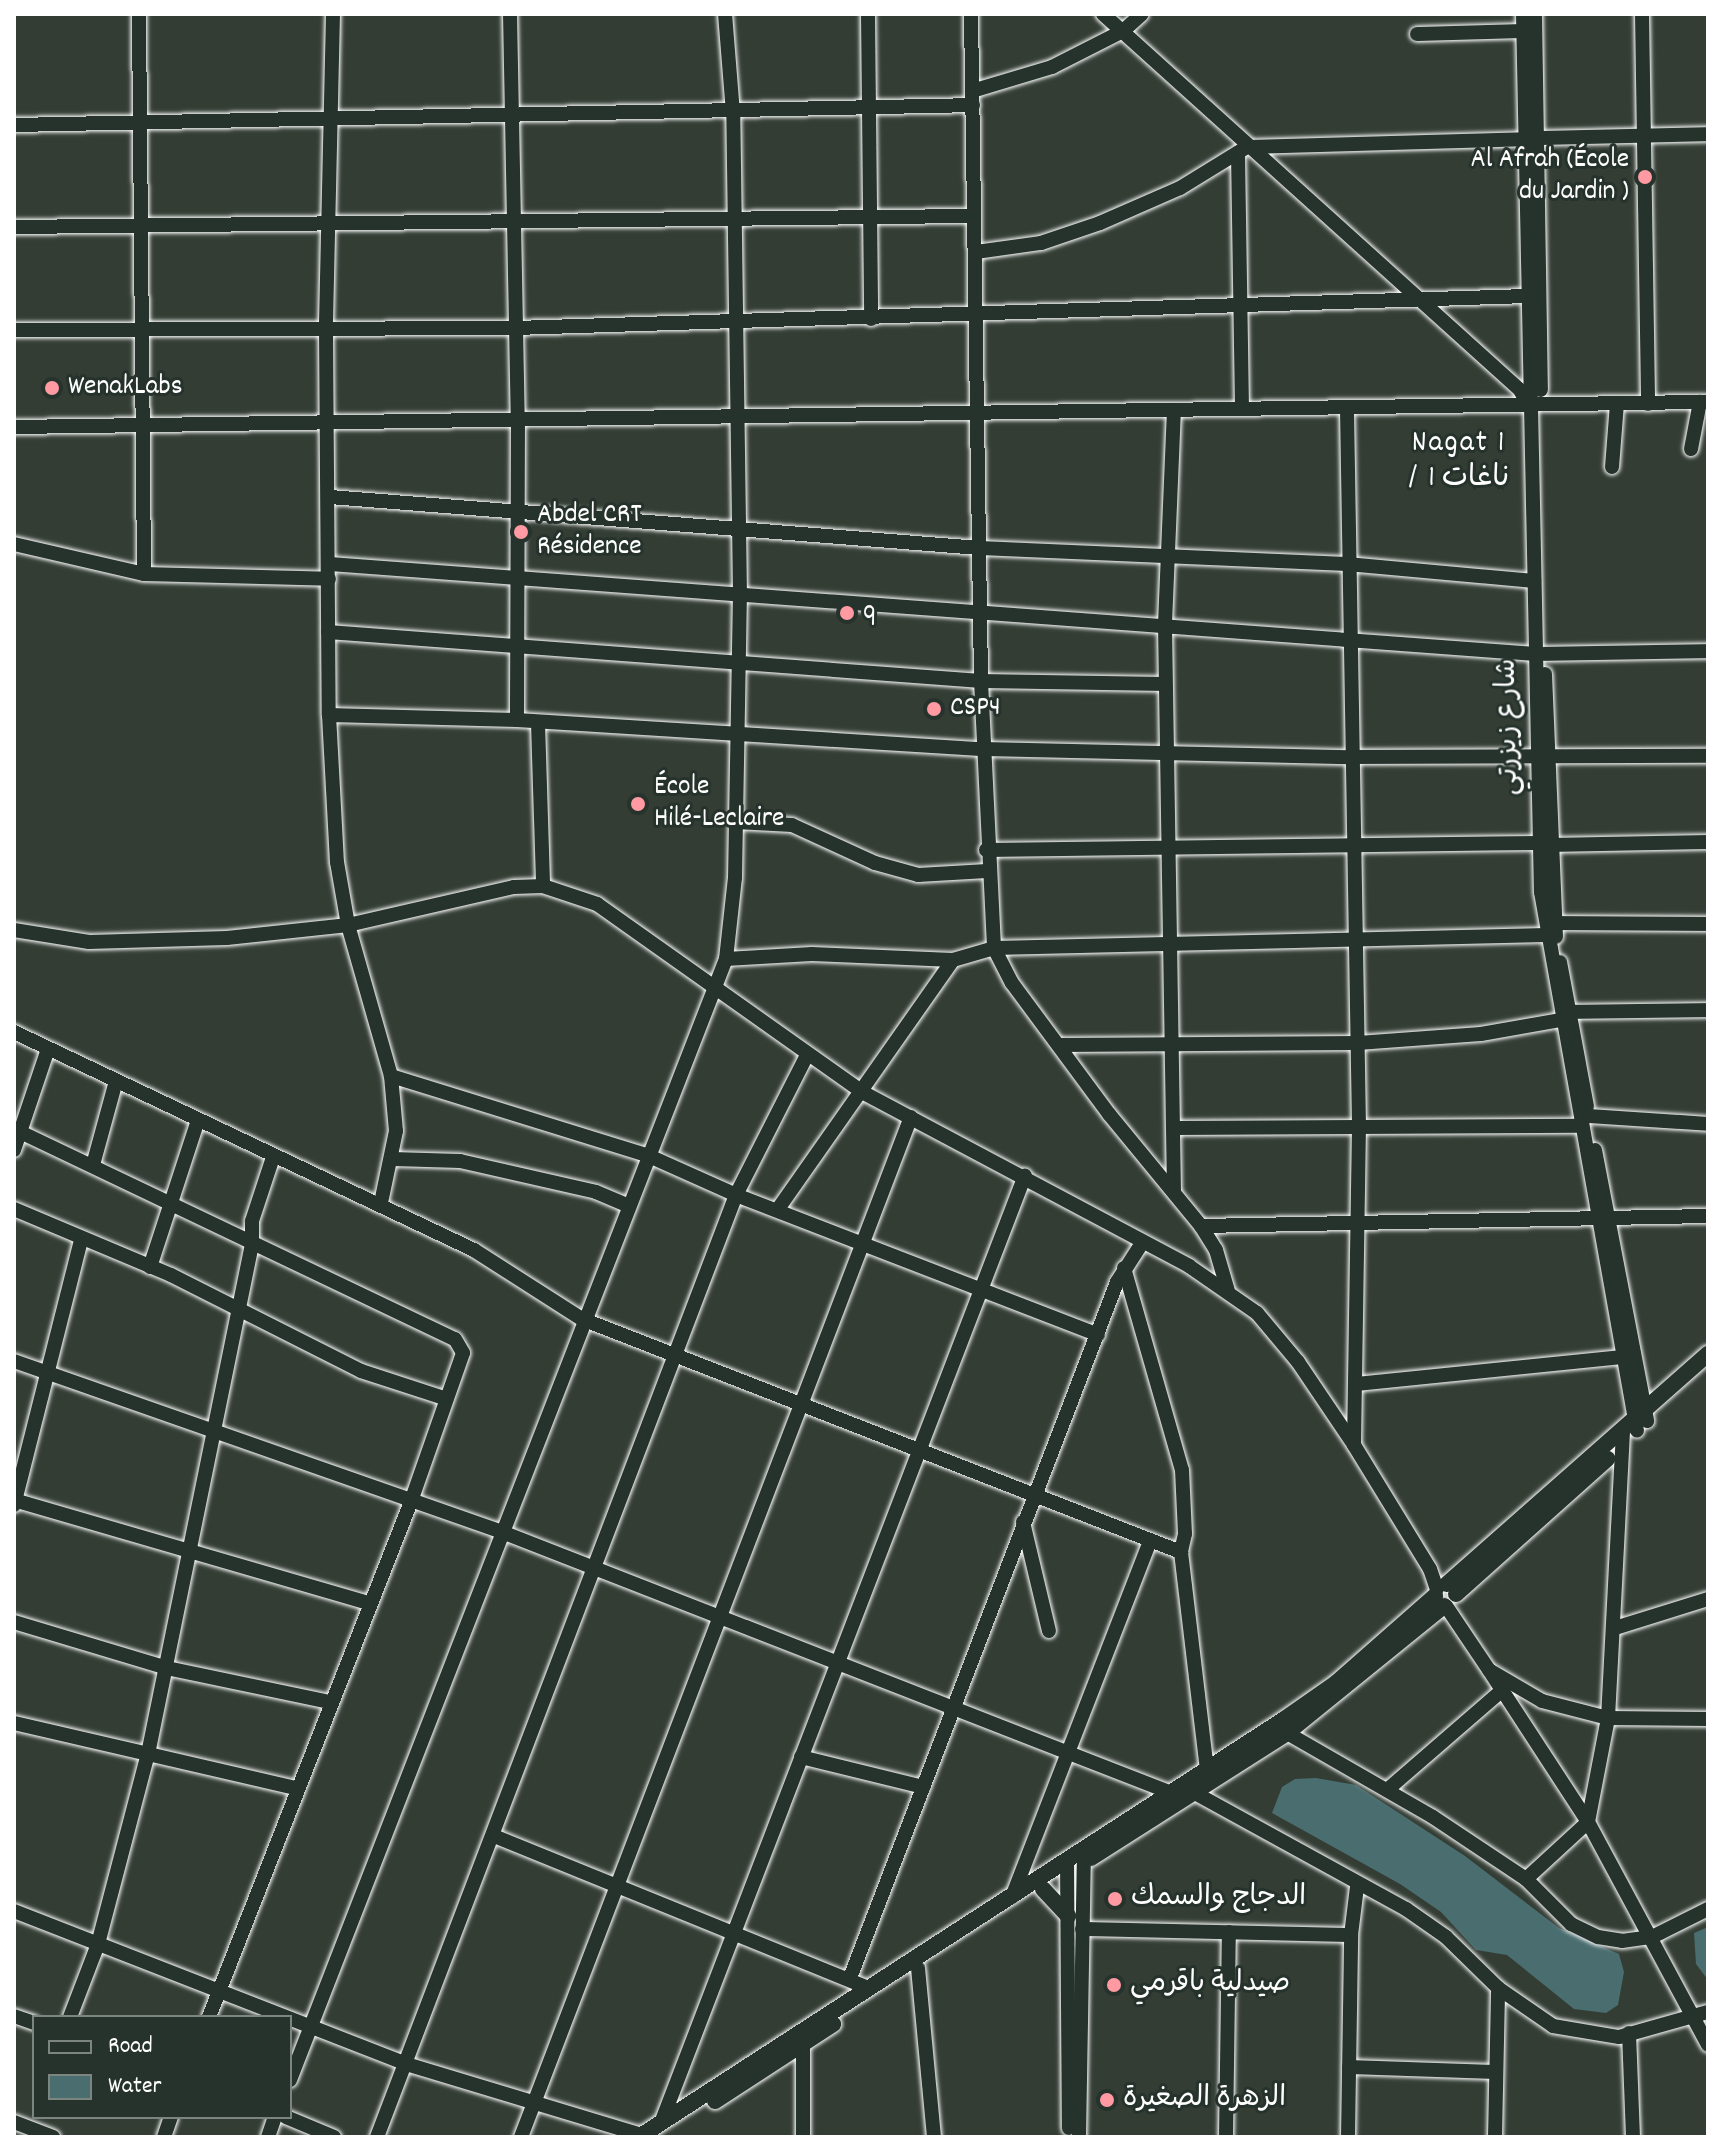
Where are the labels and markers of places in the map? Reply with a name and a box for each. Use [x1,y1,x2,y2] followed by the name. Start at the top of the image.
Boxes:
[1470,144,1629,210] place label: Al Afrah (École du Jardin )
[1636,168,1654,186] marker: Al Afrah (École du Jardin )
[68,371,182,405] place label: WenakLabs
[43,379,61,397] marker: WenakLabs
[537,499,642,565] place label: Abdel CRT Résidence
[512,523,530,541] marker: Abdel CRT Résidence
[863,596,875,630] place label: q
[838,604,856,622] marker: q
[950,692,1001,726] place label: CSP4
[925,700,943,718] marker: CSP4
[654,771,784,837] place label: École Hilé-Leclaire
[629,795,647,813] marker: École Hilé-Leclaire
[1131,1882,1306,1916] place label: الدجاج والسمك
[1106,1890,1124,1908] marker: الدجاج والسمك
[1130,1968,1290,2002] place label: صيدلية باقرمي
[1105,1976,1123,1994] marker: صيدلية باقرمي
[1123,2083,1286,2117] place label: الزهرة الصغيرة
[1098,2091,1116,2109] marker: الزهرة الصغيرة

